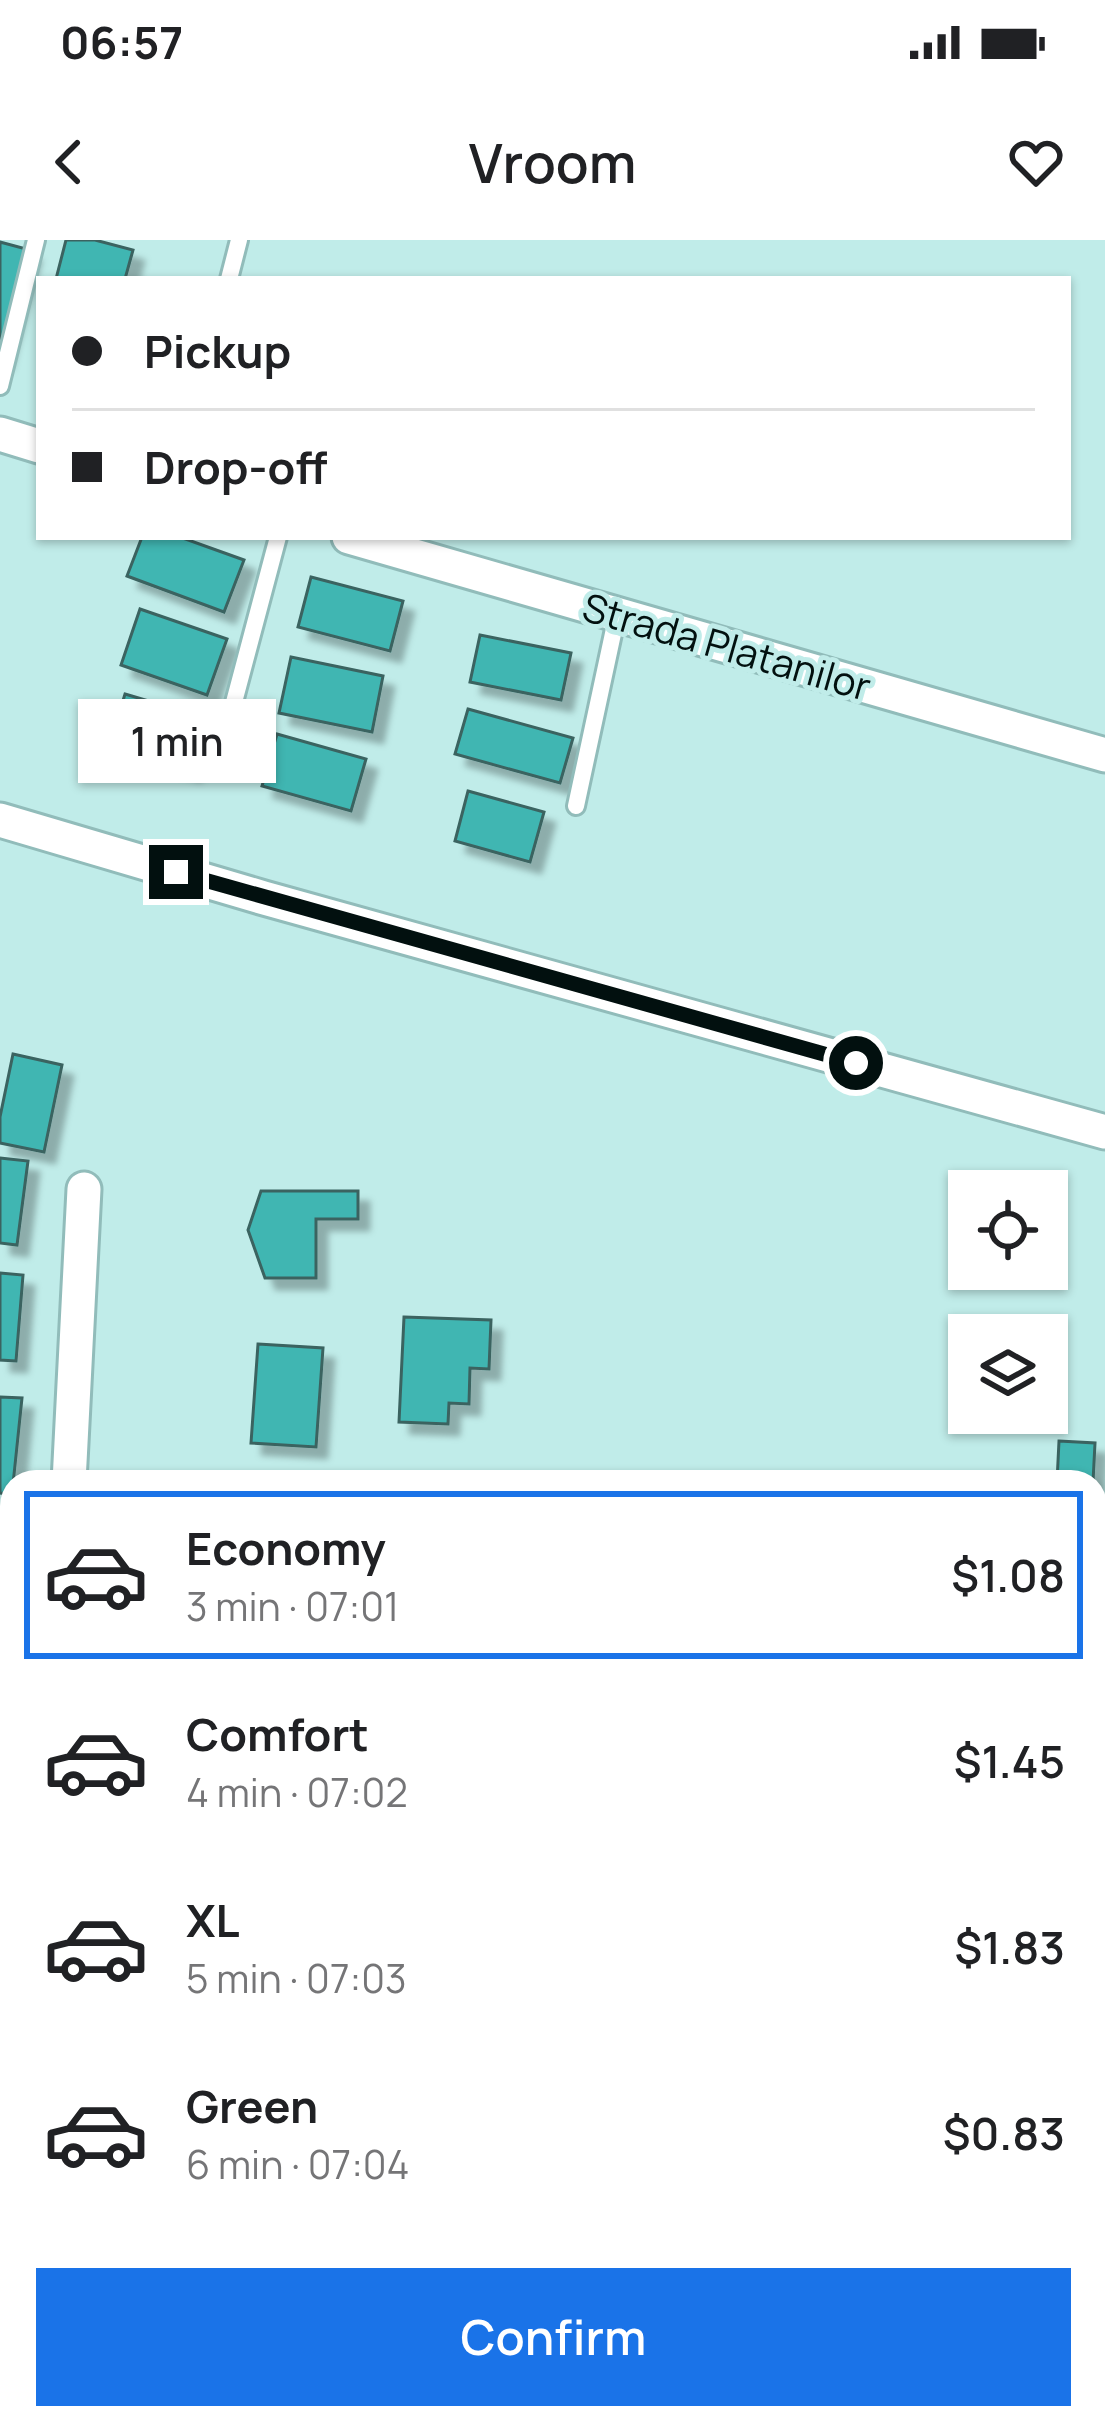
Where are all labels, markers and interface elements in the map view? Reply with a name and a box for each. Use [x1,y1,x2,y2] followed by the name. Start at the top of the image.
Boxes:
[60,11,183,73] text: 06:57
[469,125,636,199] text: Vroom
[36,129,102,195] icon: back
[1003,129,1069,195] icon: heart
[144,320,291,382] text: Pickup
[144,436,327,498] text: Drop-off
[577,579,877,713] street label: Strada Platanilor
[77,698,275,782] callout: 1 min
[131,714,223,768] text: 1 min
[149,845,203,899] route end
[829,1036,883,1090] route start
[948,1170,1068,1434] map controls
[948,1170,1068,1290] button: locate
[948,1314,1068,1434] button: layers
[186,1517,386,1579] text: Economy
[42,1521,150,1629] icon: car
[951,1544,1065,1606] text: $1.08
[186,1579,399,1633] text: 3 min · 07:01
[186,1703,369,1765] text: Comfort
[42,1707,150,1815] icon: car
[954,1730,1065,1792] text: $1.45
[186,1765,408,1819] text: 4 min · 07:02
[186,1889,240,1951] text: XL
[42,1893,150,2001] icon: car
[954,1916,1065,1978] text: $1.83
[186,1951,407,2005] text: 5 min · 07:03
[186,2075,318,2137] text: Green
[42,2079,150,2187] icon: car
[943,2102,1065,2164] text: $0.83
[186,2137,410,2191] text: 6 min · 07:04
[36,2268,1071,2406] button: Confirm

